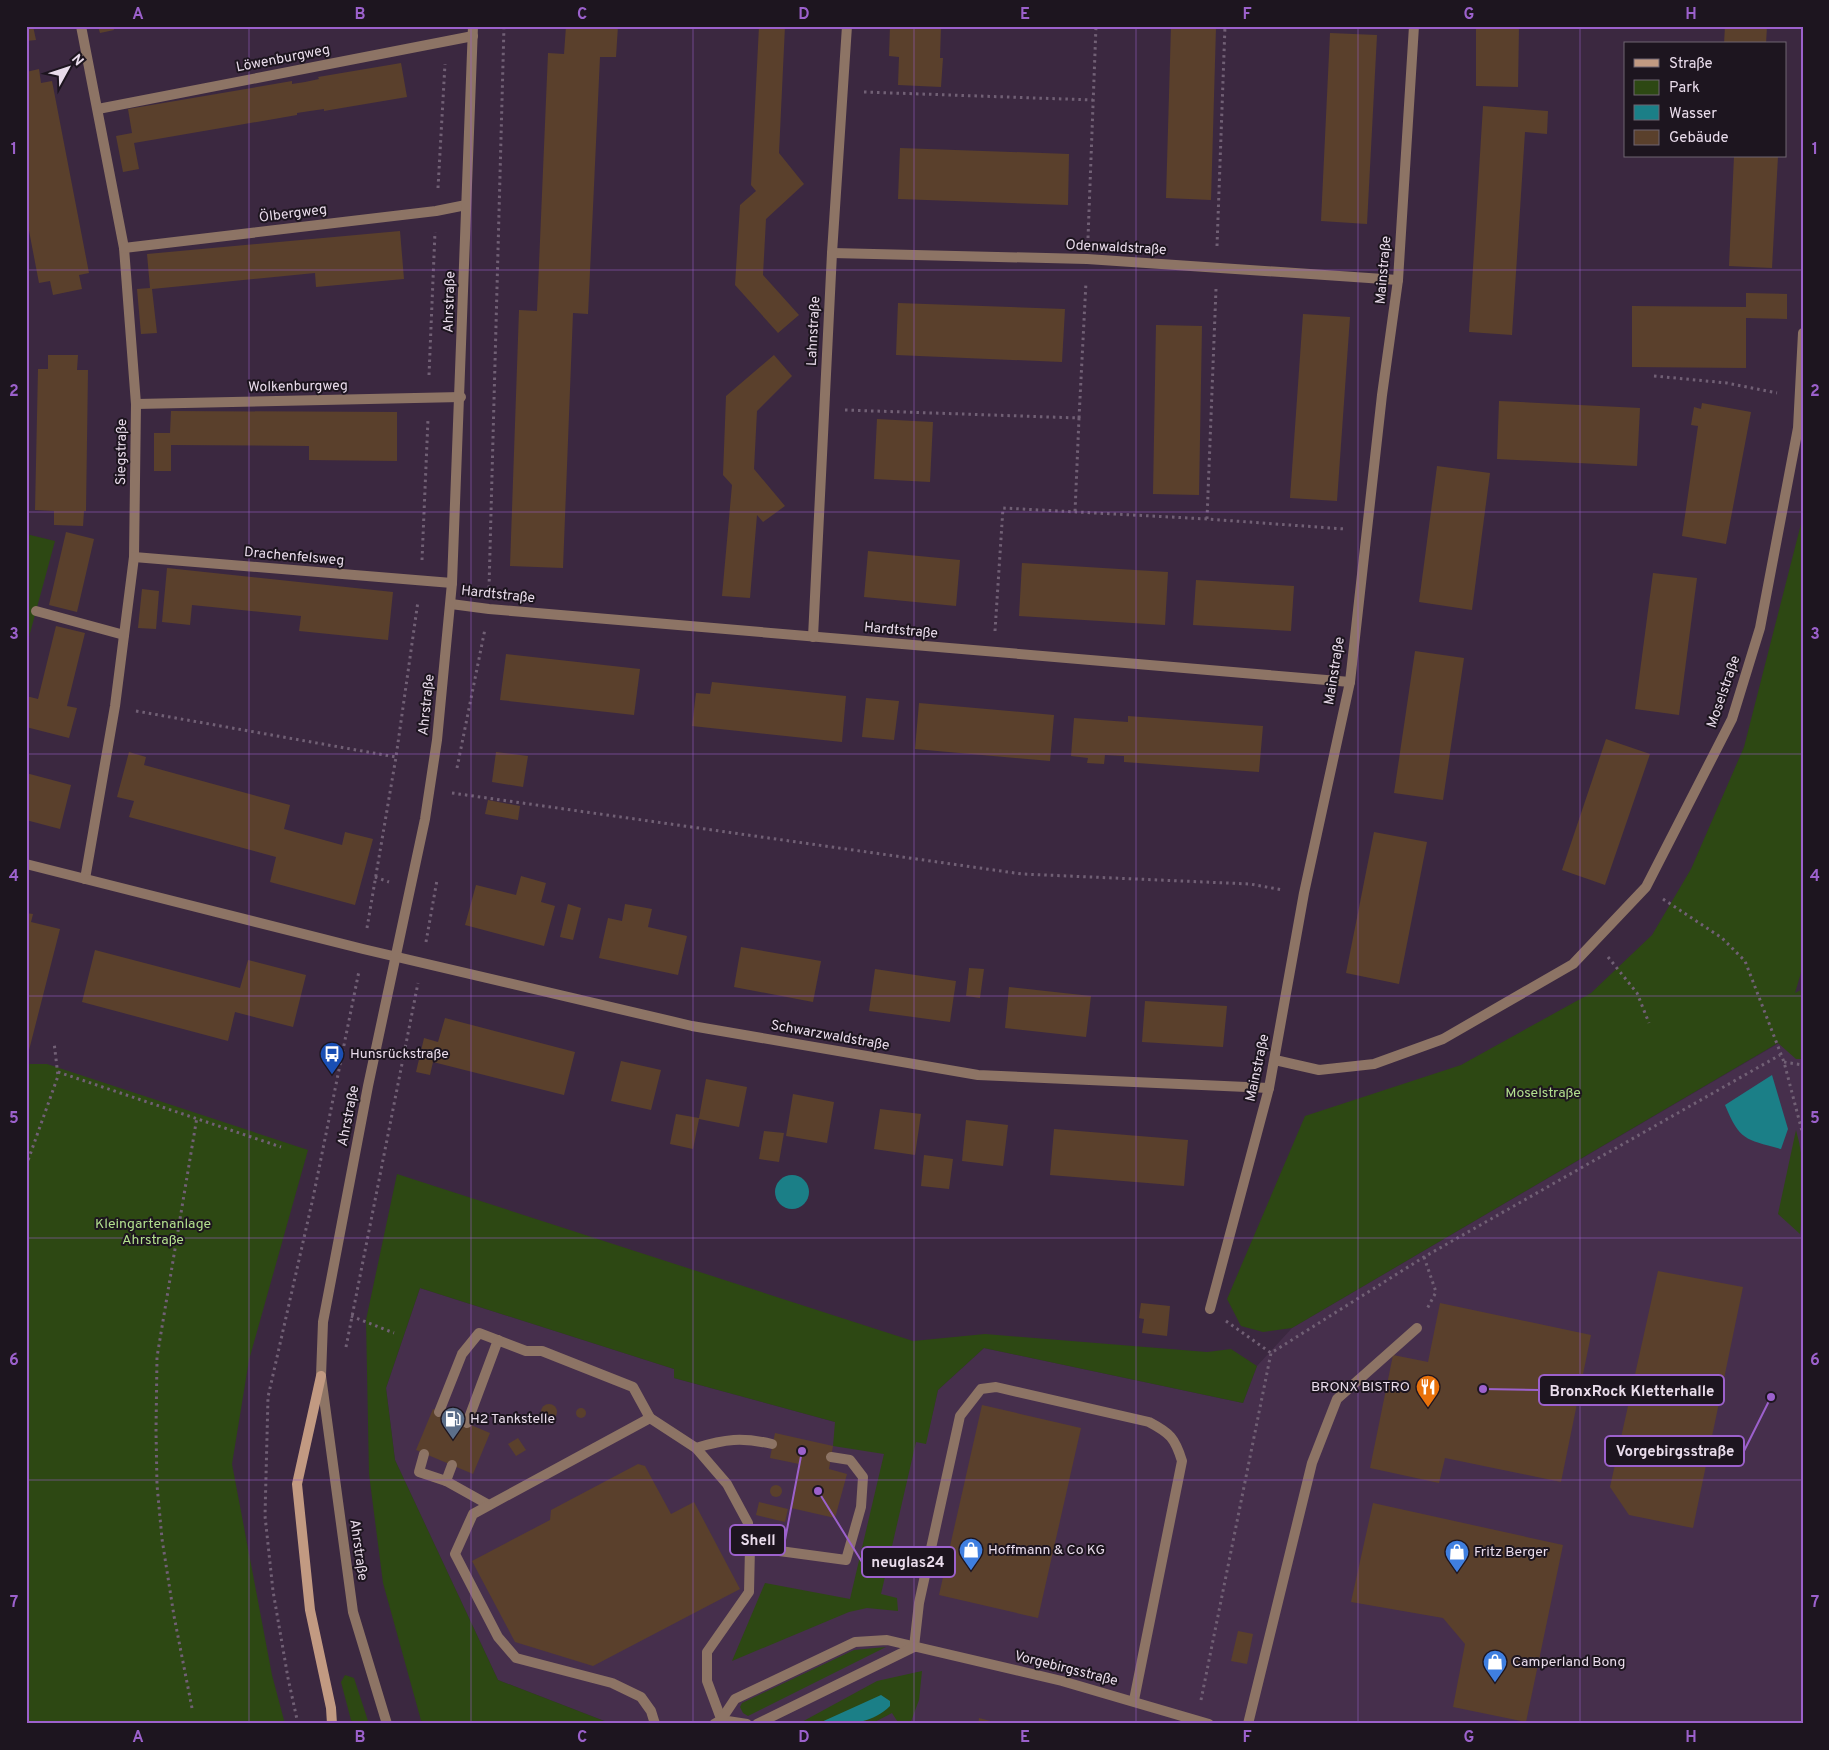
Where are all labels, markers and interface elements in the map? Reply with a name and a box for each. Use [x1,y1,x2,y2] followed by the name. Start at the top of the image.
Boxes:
[132,5,144,25] text: A
[354,5,366,25] text: B
[577,5,587,25] text: C
[798,5,810,25] text: D
[1020,5,1030,25] text: E
[1242,5,1252,25] text: F
[1464,5,1474,25] text: G
[1685,5,1697,25] text: H
[42,42,92,92] north arrow
[235,42,331,76] street label: Löwenburgweg
[1624,42,1786,158] legend
[67,51,87,70] text: N
[1669,55,1713,74] text: Straße
[1669,79,1700,98] text: Park
[1669,105,1717,124] text: Wasser
[1669,129,1729,148] text: Gebäude
[11,140,17,160] text: 1
[1812,140,1818,160] text: 1
[258,200,328,227] street label: Ölbergweg
[1373,235,1395,305] street label: Mainstraße
[1065,237,1167,259] street label: Odenwaldstraße
[440,271,460,333] street label: Ahrstraße
[804,296,824,366] street label: Lahnstraße
[248,378,348,396] street label: Wolkenburgweg
[9,382,19,402] text: 2
[1810,382,1820,402] text: 2
[113,419,131,485] street label: Siegstraße
[243,544,345,570] street label: Drachenfelsweg
[460,583,536,607] street label: Hardtstraße
[863,619,939,643] street label: Hardtstraße
[9,625,19,645] text: 3
[1810,625,1820,645] text: 3
[1321,636,1349,706] street label: Mainstraße
[1704,654,1744,730] street label: Moselstraße
[415,673,439,737] street label: Ahrstraße
[9,867,19,887] text: 4
[1810,867,1820,887] text: 4
[769,1017,891,1055] street label: Schwarzwaldstraße
[1243,1033,1273,1103] street label: Mainstraße
[319,1041,345,1075] bus stop icon: Hunsrückstraße
[350,1046,449,1063] place label: Hunsrückstraße
[335,1084,363,1148] street label: Ahrstraße
[1505,1085,1581,1102] park label: Moselstraße
[9,1109,19,1129] text: 5
[1810,1109,1820,1129] text: 5
[95,1216,211,1249] park label: Kleingartenanlage Ahrstraße
[9,1351,19,1371] text: 6
[1810,1351,1820,1371] text: 6
[1415,1374,1441,1408] restaurant icon: BRONX BISTRO
[1539,1375,1724,1405] callout: BronxRock Kletterhalle
[1311,1379,1410,1396] place label: BRONX BISTRO
[1550,1383,1714,1402] text: BronxRock Kletterhalle
[440,1406,466,1440] fuel station icon: H2 Tankstelle
[470,1411,555,1428] place label: H2 Tankstelle
[1605,1436,1744,1466] callout: Vorgebirgsstraße
[1616,1443,1734,1462] text: Vorgebirgsstraße
[345,1518,371,1582] street label: Ahrstraße
[730,1525,785,1555] callout: Shell
[740,1532,776,1551] text: Shell
[958,1537,984,1571] shop icon: Hoffmann & Co KG
[1444,1539,1470,1573] shop icon: Fritz Berger
[988,1542,1105,1559] place label: Hoffmann & Co KG
[1474,1544,1549,1561] place label: Fritz Berger
[862,1547,955,1577] callout: neuglas24
[871,1554,945,1573] text: neuglas24
[10,1593,18,1613] text: 7
[1811,1593,1819,1613] text: 7
[1013,1648,1119,1690] street label: Vorgebirgsstraße
[1482,1649,1508,1683] shop icon: Camperland Bong
[1512,1654,1625,1671] place label: Camperland Bong
[132,1728,144,1748] text: A
[354,1728,366,1748] text: B
[577,1728,587,1748] text: C
[798,1728,810,1748] text: D
[1020,1728,1030,1748] text: E
[1242,1728,1252,1748] text: F
[1464,1728,1474,1748] text: G
[1685,1728,1697,1748] text: H

